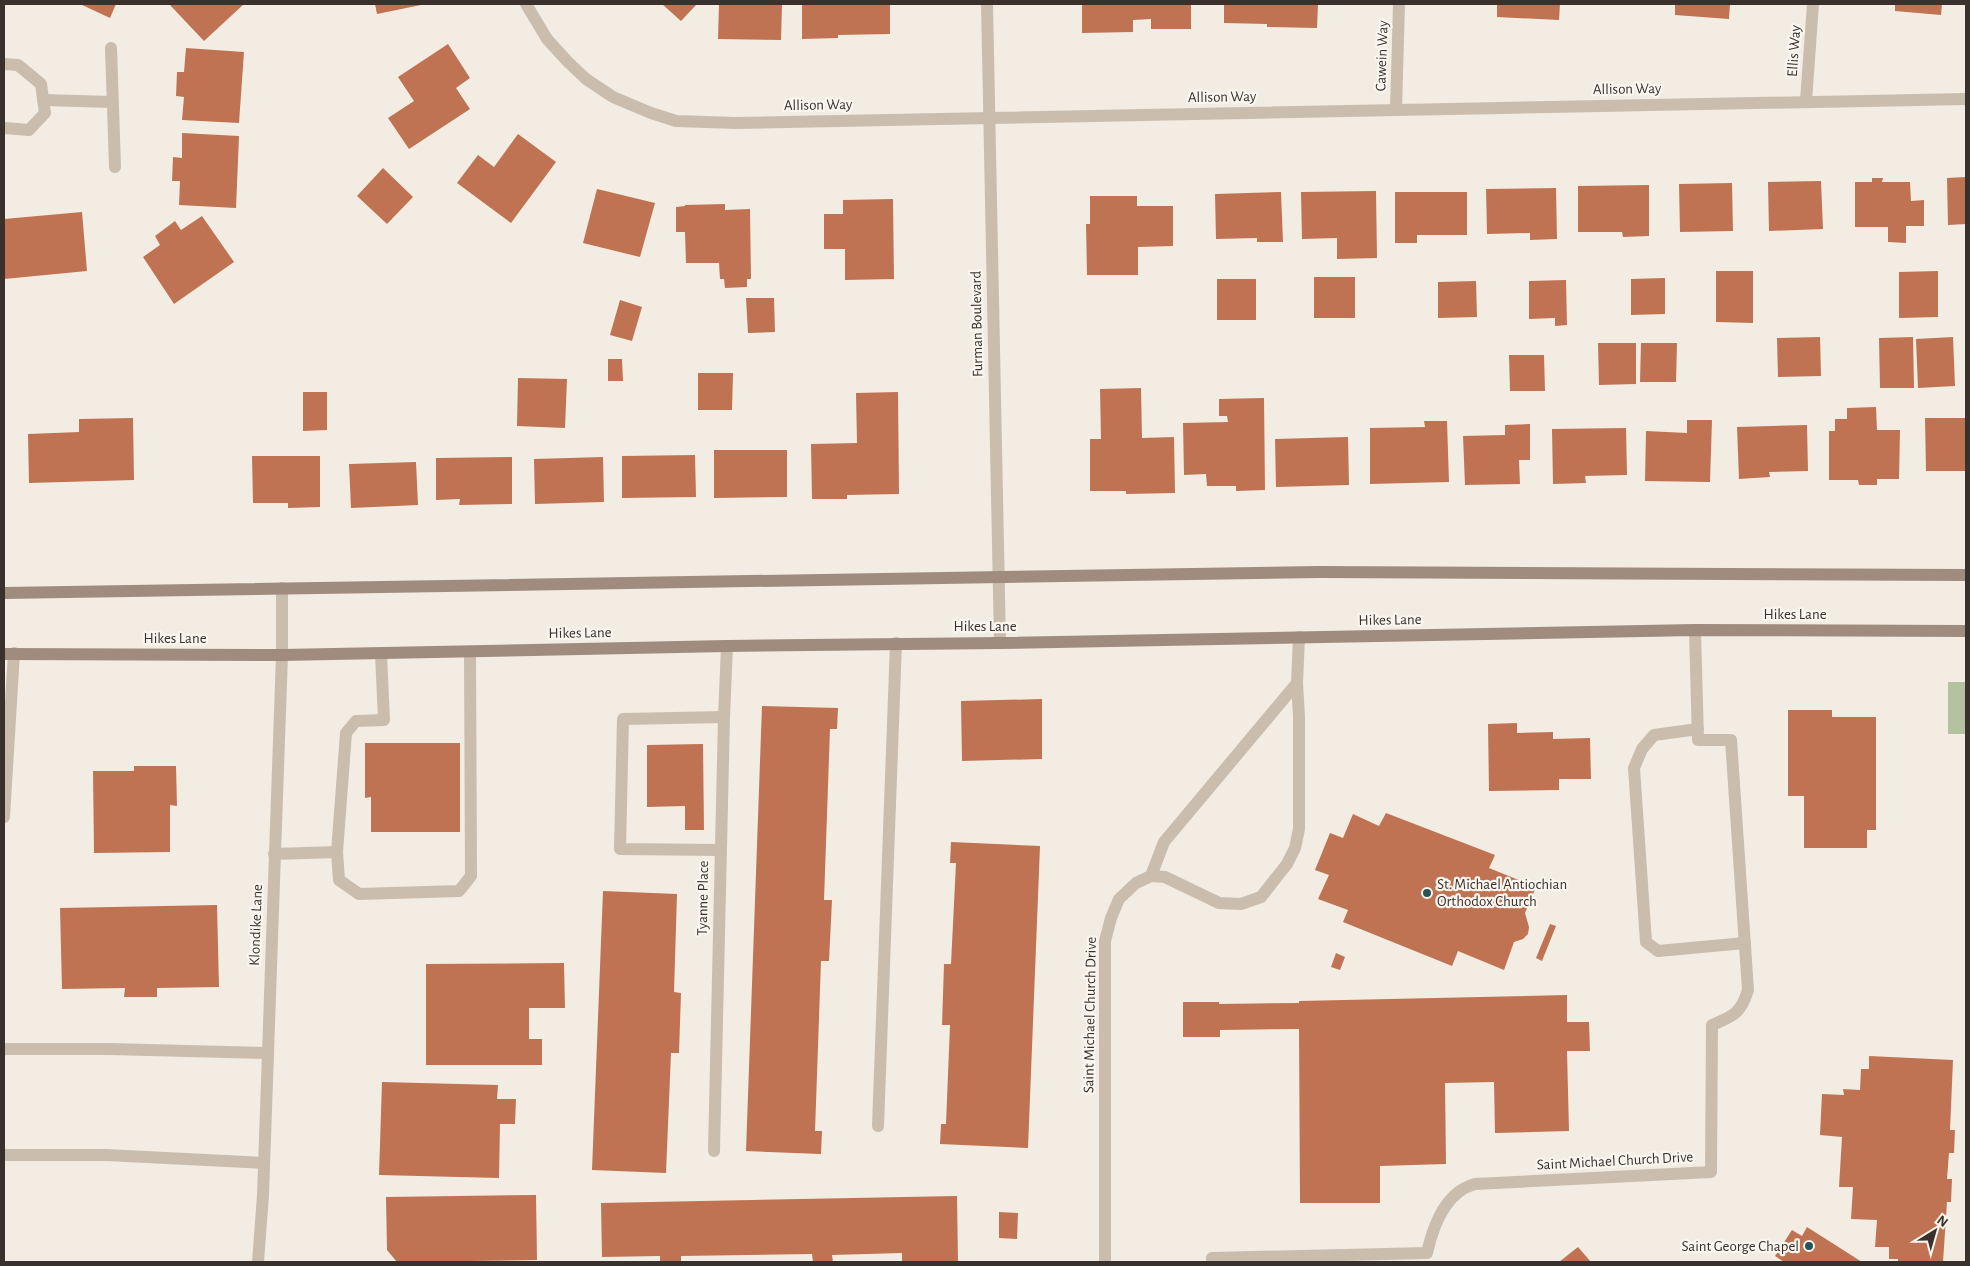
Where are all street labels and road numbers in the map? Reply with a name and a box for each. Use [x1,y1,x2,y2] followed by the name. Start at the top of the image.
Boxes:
[1373,20,1391,92] street label: Cawein Way
[1785,24,1803,77] street label: Ellis Way
[1593,81,1662,97] street label: Allison Way
[1188,89,1257,105] street label: Allison Way
[784,97,853,113] street label: Allison Way
[969,271,985,377] street label: Furman Boulevard
[1763,607,1827,622] street label: Hikes Lane
[1358,612,1422,628] street label: Hikes Lane
[953,619,1017,634] street label: Hikes Lane
[548,625,612,641] street label: Hikes Lane
[143,631,207,646] street label: Hikes Lane
[695,860,711,936] street label: Tyanne Place
[247,884,265,966] street label: Klondike Lane
[1081,937,1099,1093] street label: Saint Michael Church Drive
[1536,1149,1694,1173] street label: Saint Michael Church Drive

